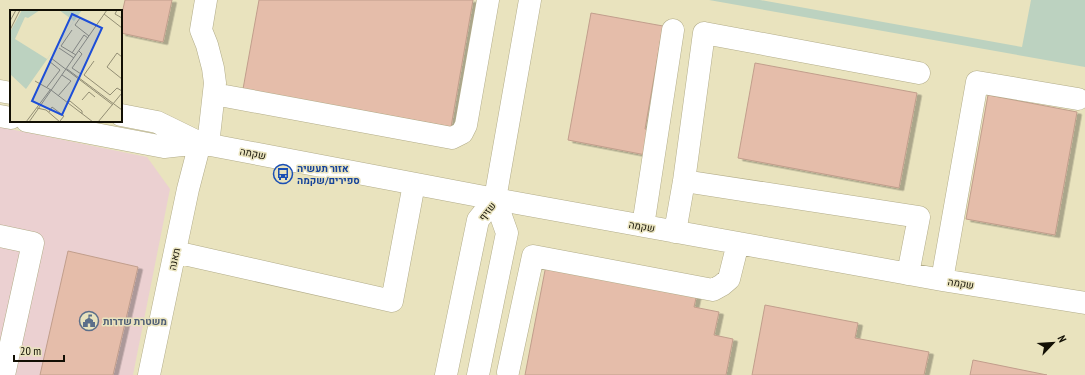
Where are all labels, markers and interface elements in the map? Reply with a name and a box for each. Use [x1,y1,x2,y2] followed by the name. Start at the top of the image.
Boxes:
[10,10,122,122] inset map
[239,145,267,162] street label: שקמה
[297,162,360,187] place label: אזור תעשיה ספירים/שקמה
[272,163,294,185] bus stop icon: אזור תעשיה ספירים/שקמה
[476,199,499,223] street label: שזיף
[628,218,656,235] street label: שקמה
[166,247,183,271] street label: תאנה
[947,275,975,292] street label: שקמה
[78,310,100,332] public building icon: משטרת שדרות
[103,315,167,328] place label: משטרת שדרות
[1033,323,1073,363] north arrow
[1054,333,1070,344] text: N
[14,337,64,363] scale bar
[20,343,41,358] text: 20 m

